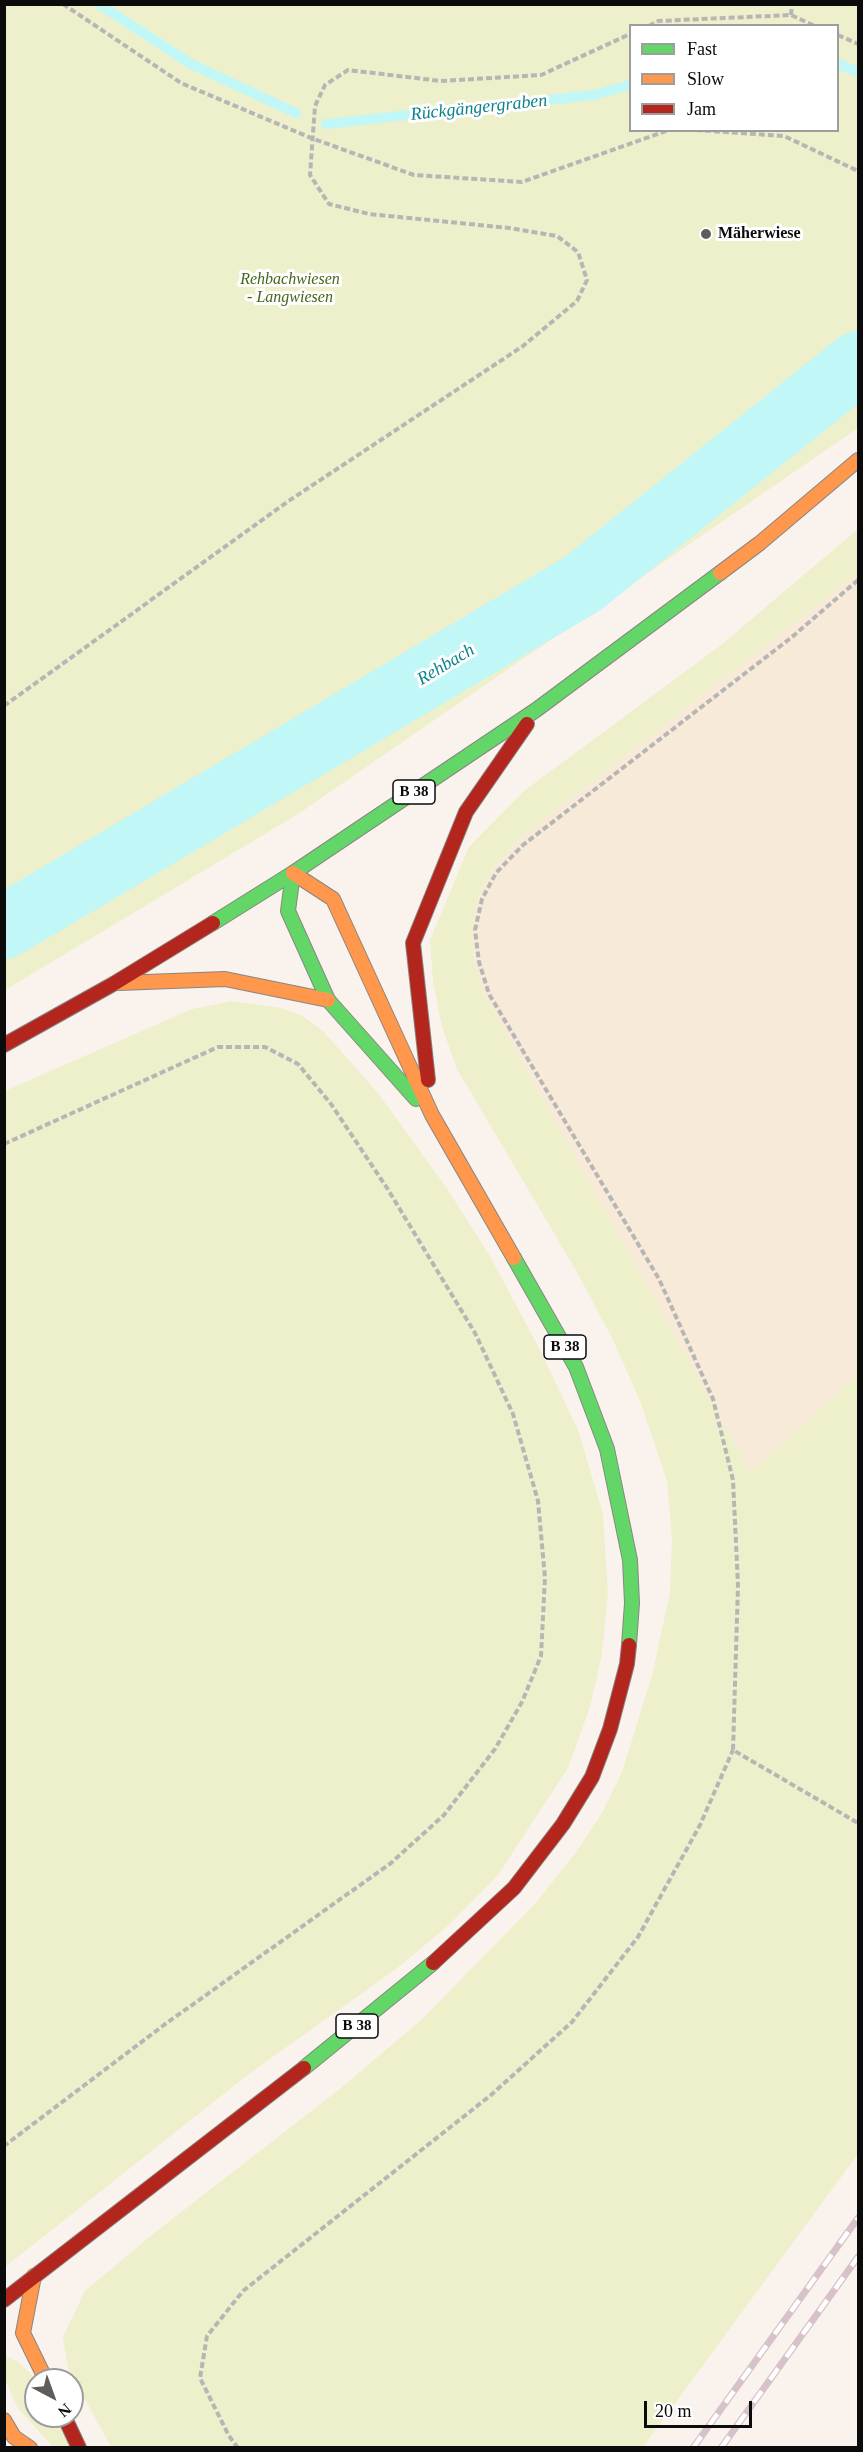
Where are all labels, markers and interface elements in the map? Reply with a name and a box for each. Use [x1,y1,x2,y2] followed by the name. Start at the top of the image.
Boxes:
[629,24,839,132] legend
[687,39,717,59] text: Fast
[687,69,724,89] text: Slow
[410,90,548,126] water label: Rückgängergraben
[687,99,716,119] text: Jam
[718,224,801,244] place label: Mäherwiese
[699,227,713,241] marker: Mäherwiese
[240,270,340,308] park label: Rehbachwiesen - Langwiesen
[413,640,479,690] water label: Rehbach
[393,780,435,804] road number: B 38
[544,1335,586,1359] road number: B 38
[336,2014,378,2038] road number: B 38
[24,2368,84,2428] north arrow
[647,2389,755,2427] scale bar
[55,2400,75,2421] text: N
[655,2401,692,2421] text: 20 m

